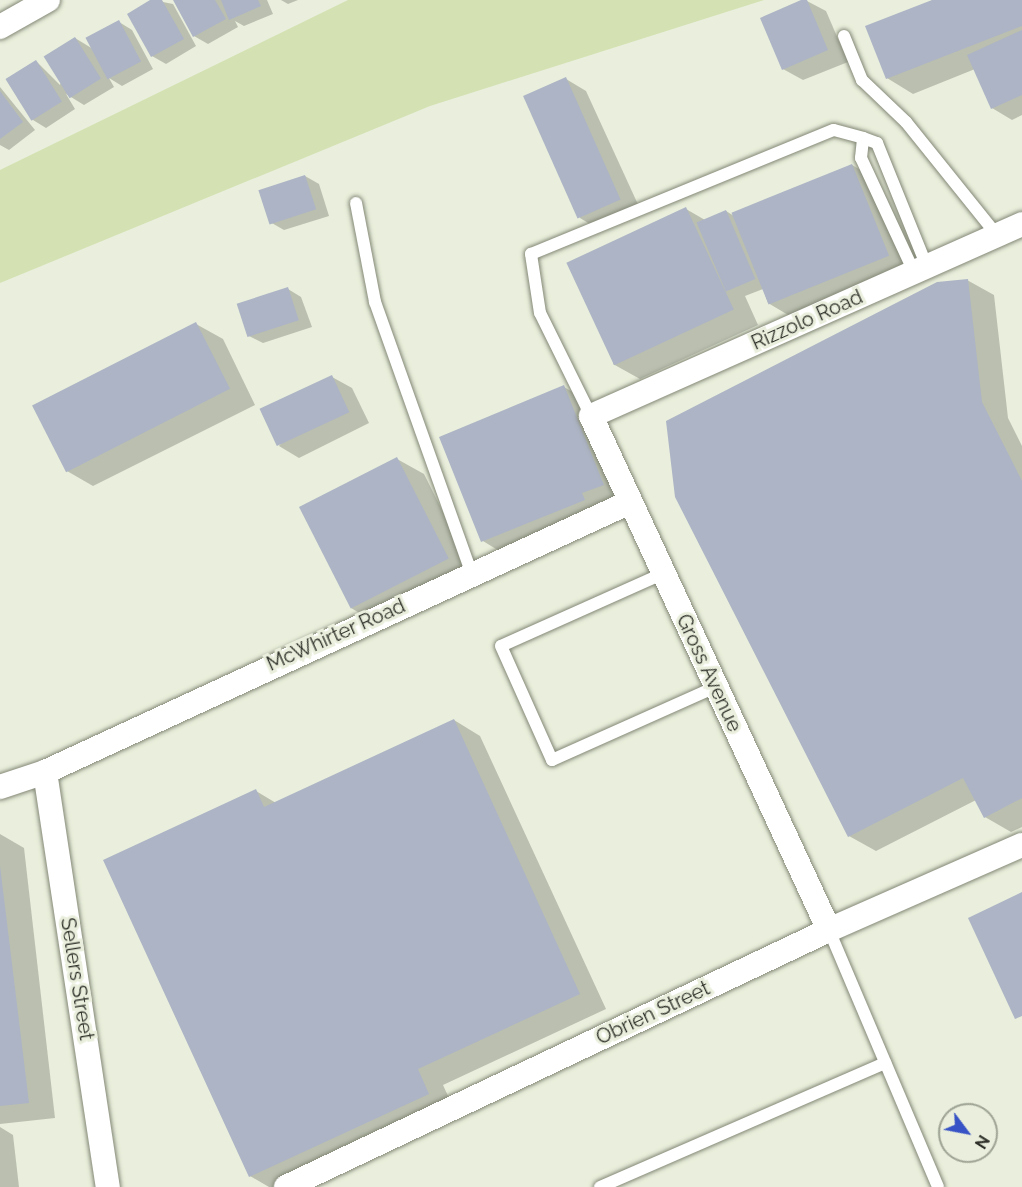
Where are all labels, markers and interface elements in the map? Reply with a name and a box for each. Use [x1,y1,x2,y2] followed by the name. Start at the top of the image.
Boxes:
[748,285,866,355] street label: Rizzolo Road
[263,594,409,676] street label: McWhirter Road
[671,610,747,736] street label: Gross Avenue
[55,916,99,1042] street label: Sellers Street
[592,976,714,1050] street label: Obrien Street
[938,1103,998,1163] north arrow
[971,1132,993,1152] text: N

